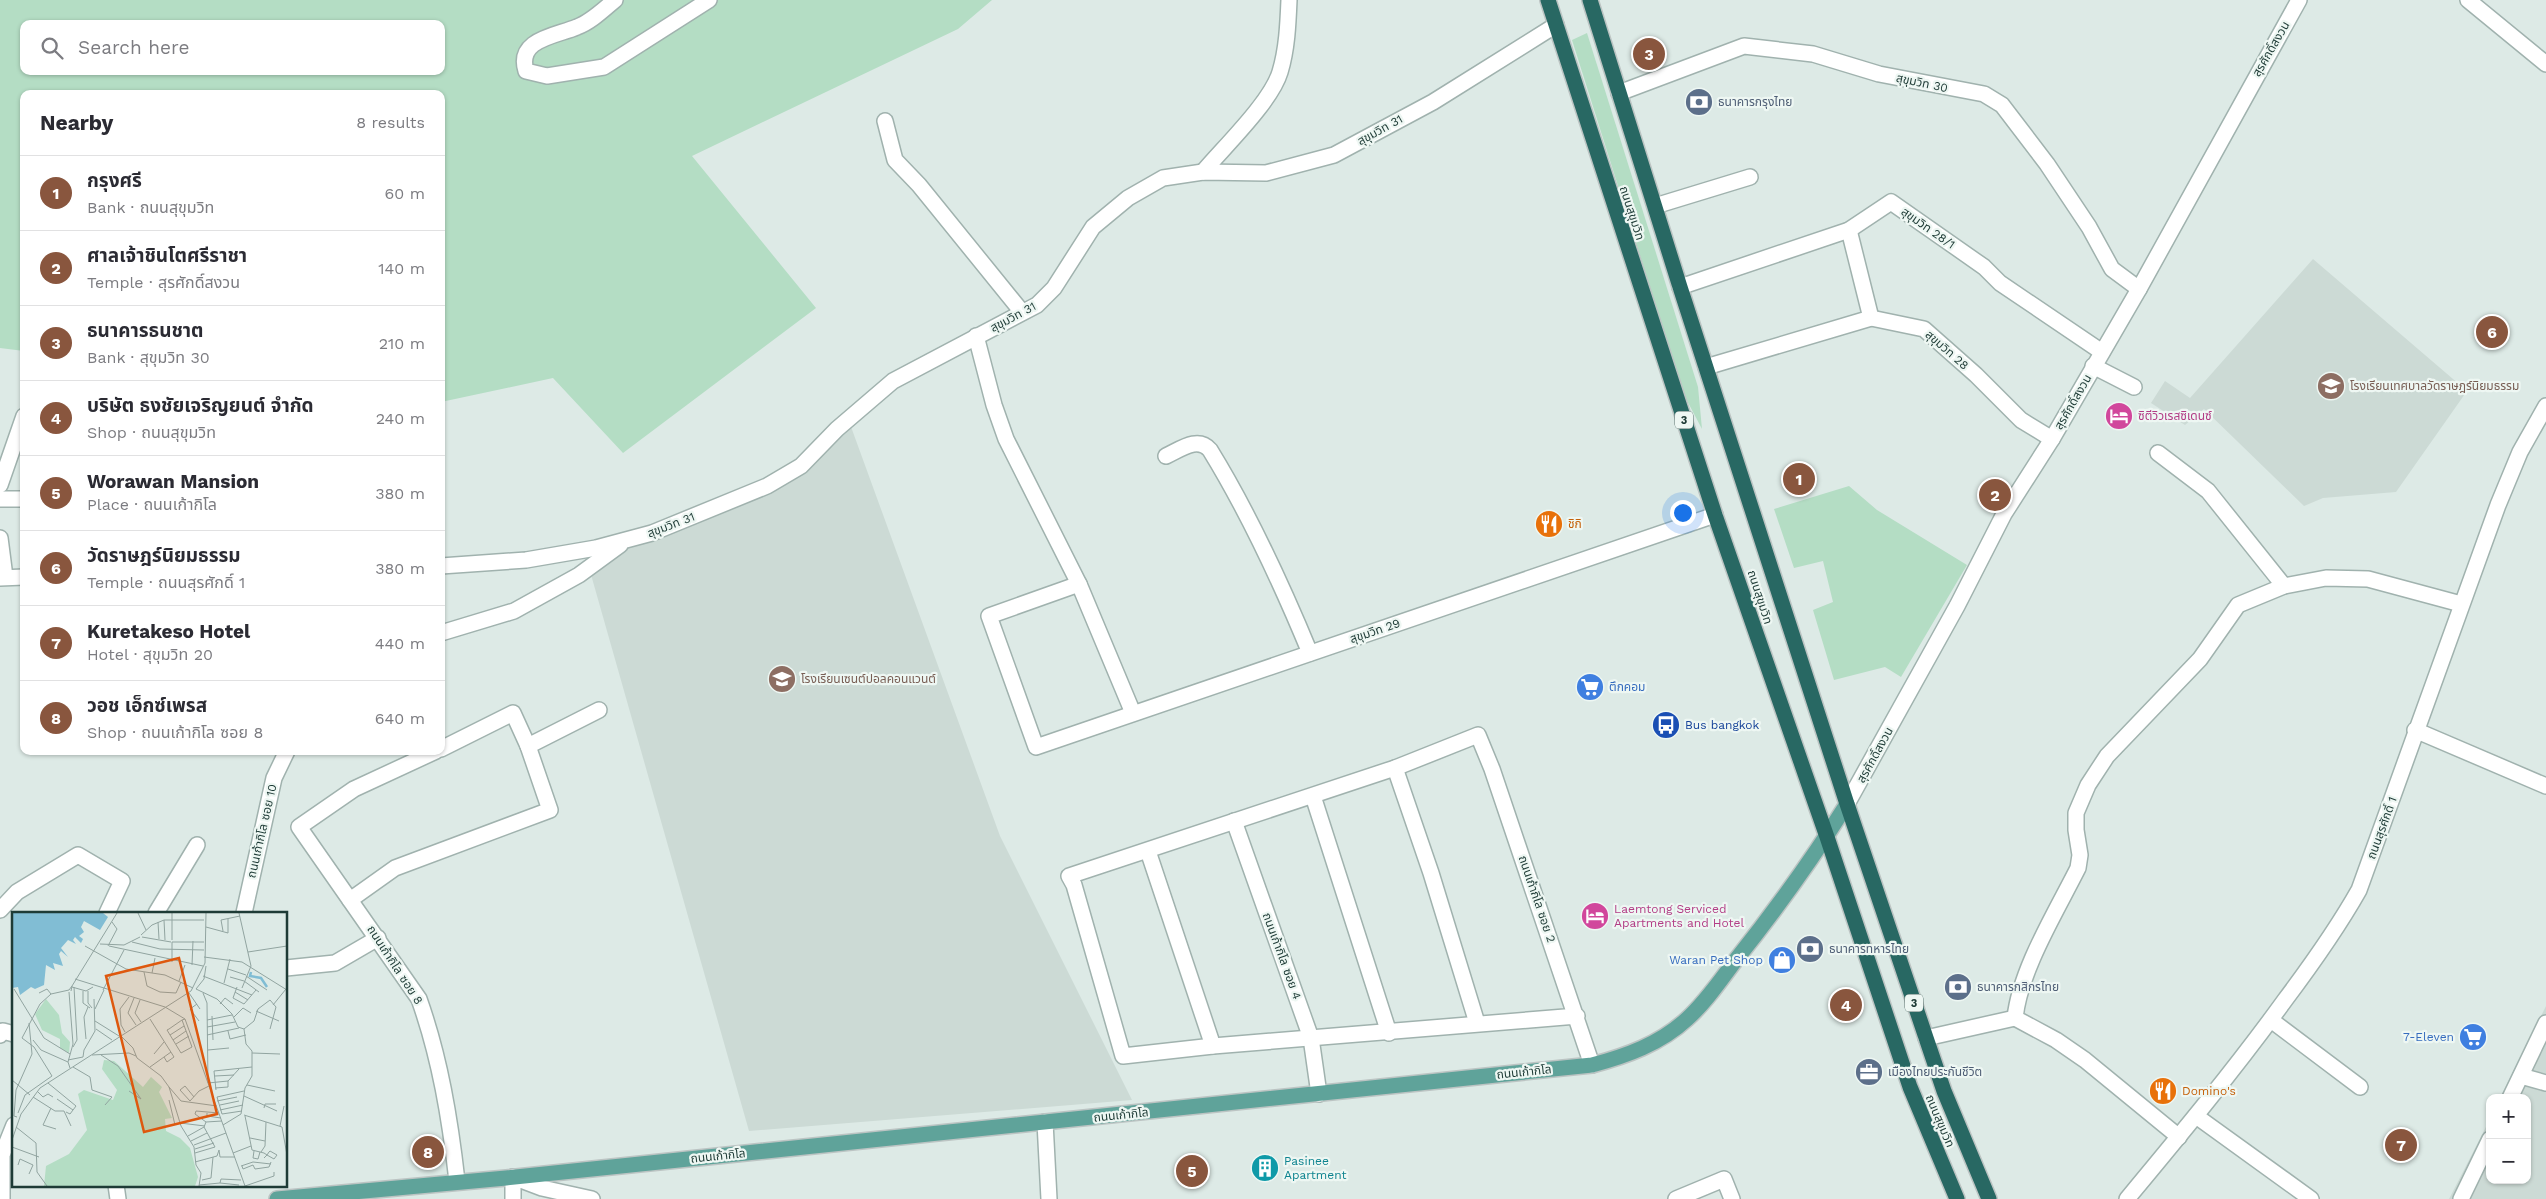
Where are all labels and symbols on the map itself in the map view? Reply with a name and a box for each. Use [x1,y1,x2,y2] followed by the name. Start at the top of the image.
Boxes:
[2249,19,2292,79] street label: สุรศักดิ์สงวน
[1633,35,1665,73] pin: 3
[1895,71,1949,95] street label: สุขุมวิท 30
[1684,87,1714,117] bank icon: ธนาคารกรุงไทย
[1718,95,1792,109] place label: ธนาคารกรุงไทย
[1355,112,1405,148] street label: สุขุมวิท 31
[1617,184,1647,242] street label: ถนนสุขุมวิท
[1898,204,1958,252] street label: สุขุมวิท 28/1
[988,299,1038,335] street label: สุขุมวิท 31
[2476,313,2508,351] pin: 6
[1923,327,1971,373] street label: สุขุมวิท 28
[2316,371,2346,401] school or university icon: โรงเรียนเทศบาลวัดราษฎร์นิยมธรรม
[2051,372,2094,432] street label: สุรศักดิ์สงวน
[2350,379,2519,393] place label: โรงเรียนเทศบาลวัดราษฎร์นิยมธรรม
[2104,401,2134,431] hotel icon: ซิตีวิวเรสซิเดนซ์
[2138,409,2212,423] place label: ซิตีวิวเรสซิเดนซ์
[1675,412,1693,428] road number: 3
[1783,460,1815,498] pin: 1
[1979,476,2011,514] pin: 2
[1670,500,1696,526] your location
[1534,509,1564,539] restaurant icon: ชิกิ
[645,510,697,540] street label: สุขุมวิท 31
[1568,517,1582,531] place label: ชิกิ
[1745,568,1775,626] street label: ถนนสุขุมวิท
[1348,616,1402,646] street label: สุขุมวิท 29
[767,664,797,694] school or university icon: โรงเรียนเซนต์ปอลคอนแวนต์
[801,672,936,686] place label: โรงเรียนเซนต์ปอลคอนแวนต์
[1575,672,1605,702] supermarket icon: ตึกคอม
[1609,680,1645,694] place label: ตึกคอม
[1651,710,1681,740] bus stop icon: Bus bangkok
[1685,718,1760,732] place label: Bus bangkok
[1854,725,1896,785] street label: สุรศักดิ์สงวน
[244,783,280,879] street label: ถนนเก้ากิโล ซอย 10
[2364,795,2400,861] street label: ถนนสุรศักดิ์ 1
[1516,854,1558,944] street label: ถนนเก้ากิโล ซอย 2
[1580,901,1610,931] hotel icon: Laemtong Serviced Apartments and Hotel
[1614,902,1745,930] place label: Laemtong Serviced Apartments and Hotel
[1260,911,1304,1001] street label: ถนนเก้ากิโล ซอย 4
[12,912,288,1186] inset map
[364,923,426,1007] street label: ถนนเก้ากิโล ซอย 8
[1795,934,1825,964] bank icon: ธนาคารทหารไทย
[1829,942,1909,956] place label: ธนาคารทหารไทย
[1767,945,1797,975] shop icon: Waran Pet Shop
[1669,953,1763,967] place label: Waran Pet Shop
[1943,972,1973,1002] bank icon: ธนาคารกสิกรไทย
[1977,980,2059,994] place label: ธนาคารกสิกรไทย
[1830,986,1862,1024] pin: 4
[1905,994,1923,1011] road number: 3
[2458,1022,2488,1052] supermarket icon: 7-Eleven
[2403,1030,2454,1044] place label: 7-Eleven
[1854,1057,1884,1087] office icon: เมืองไทยประกันชีวิต
[1496,1062,1552,1082] street label: ถนนเก้ากิโล
[1888,1065,1982,1079] place label: เมืองไทยประกันชีวิต
[2148,1076,2178,1106] restaurant icon: Domino's
[2182,1084,2236,1098] place label: Domino's
[1923,1093,1957,1149] street label: ถนนสุขุมวิท
[1093,1105,1149,1125] street label: ถนนเก้ากิโล
[2385,1126,2417,1164] pin: 7
[412,1133,444,1171] pin: 8
[690,1146,746,1166] street label: ถนนเก้ากิโล
[1176,1152,1208,1190] pin: 5
[1250,1153,1280,1183] building icon: Pasinee Apartment
[1284,1154,1347,1182] place label: Pasinee Apartment

